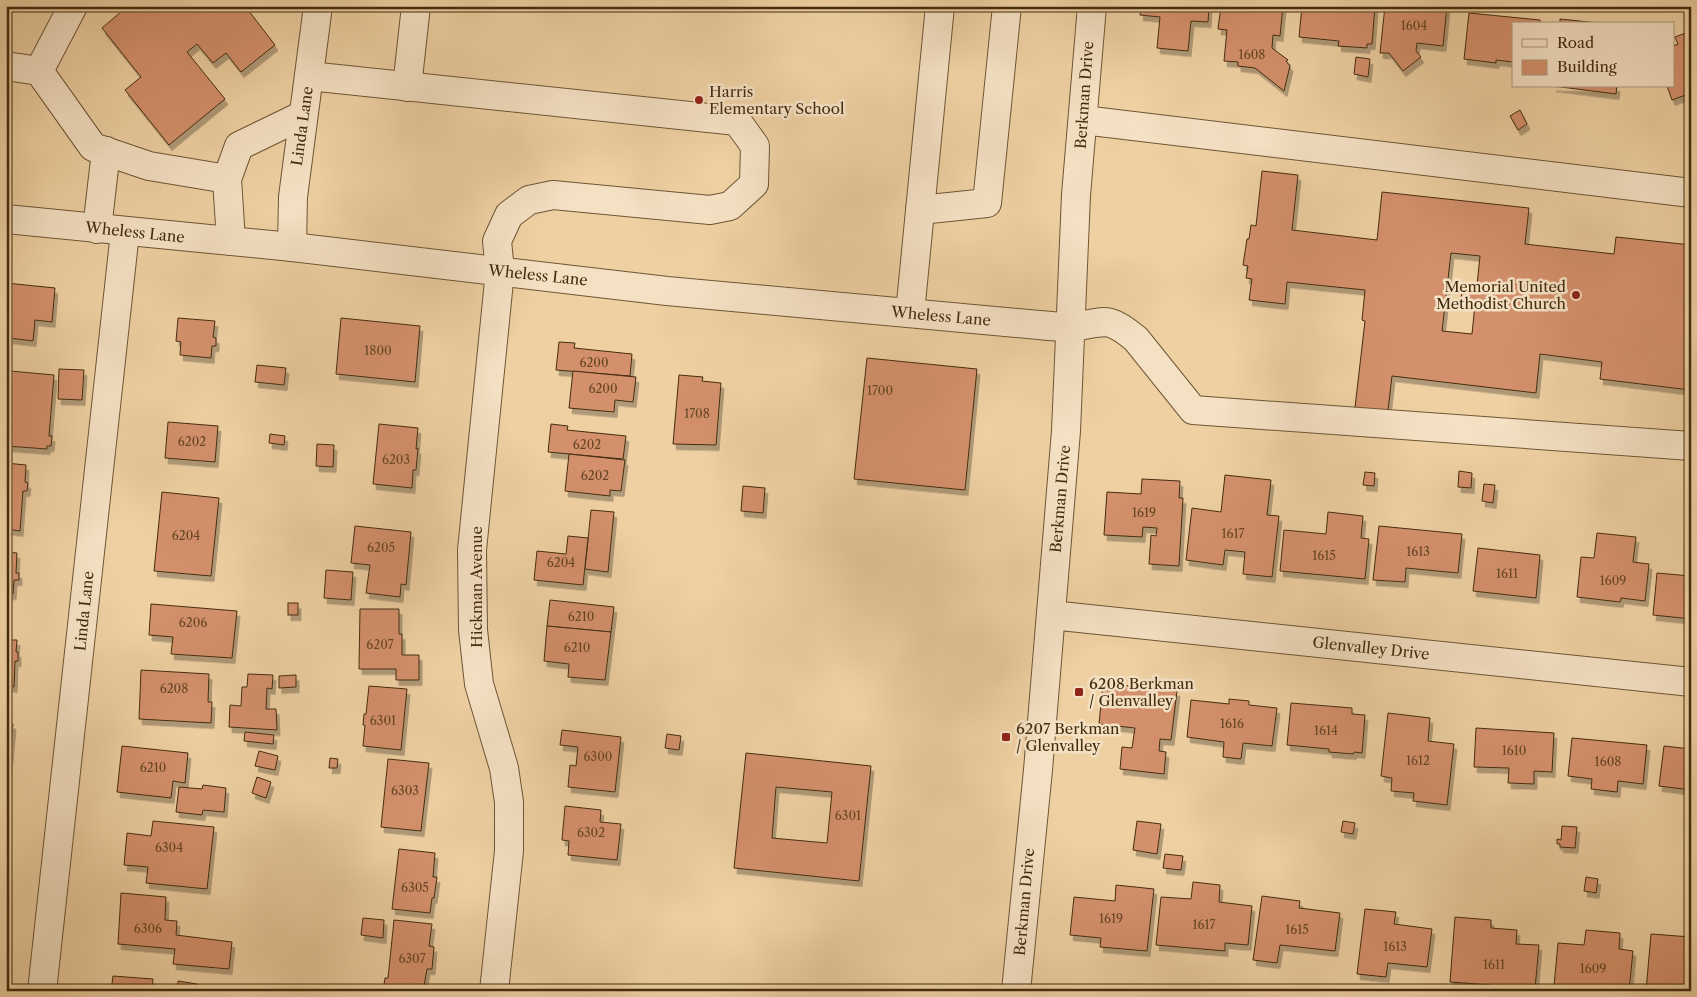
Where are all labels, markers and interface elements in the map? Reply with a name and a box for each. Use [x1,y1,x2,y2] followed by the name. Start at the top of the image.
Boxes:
[1401,18,1427,33] house number: 1604
[1512,22,1674,88] legend
[1557,33,1594,52] text: Road
[1071,40,1097,150] street label: Berkman Drive
[1239,47,1265,62] house number: 1608
[1557,57,1617,76] text: Building
[709,82,845,118] place label: Harris Elementary School
[287,85,317,167] street label: Linda Lane
[693,94,705,106] marker: Harris Elementary School
[83,217,186,247] street label: Wheless Lane
[486,260,589,290] street label: Wheless Lane
[1436,277,1567,313] place label: Memorial United Methodist Church
[1570,289,1582,301] marker: Memorial United Methodist Church
[889,302,992,330] street label: Wheless Lane
[364,343,392,358] house number: 1800
[579,355,609,370] house number: 6200
[588,381,618,396] house number: 6200
[867,383,893,398] house number: 1700
[684,406,710,421] house number: 1708
[178,434,206,449] house number: 6202
[573,437,601,452] house number: 6202
[1046,444,1074,554] street label: Berkman Drive
[382,452,410,467] house number: 6203
[581,468,609,483] house number: 6202
[1132,505,1156,520] house number: 1619
[467,526,486,648] street label: Hickman Avenue
[1221,526,1245,541] house number: 1617
[172,528,200,543] house number: 6204
[367,540,395,555] house number: 6205
[1406,544,1430,559] house number: 1613
[1312,548,1336,563] house number: 1615
[547,555,575,570] house number: 6204
[1496,566,1518,581] house number: 1611
[70,570,98,652] street label: Linda Lane
[1600,573,1626,588] house number: 1609
[568,609,594,624] house number: 6210
[179,615,207,630] house number: 6206
[1312,632,1430,664] street label: Glenvalley Drive
[366,637,394,652] house number: 6207
[564,640,590,655] house number: 6210
[1089,674,1195,710] place label: 6208 Berkman / Glenvalley
[160,681,188,696] house number: 6208
[1073,686,1085,698] marker: 6208 Berkman / Glenvalley
[370,713,396,728] house number: 6301
[1220,716,1244,731] house number: 1616
[1016,719,1120,755] place label: 6207 Berkman / Glenvalley
[1314,723,1338,738] house number: 1614
[1000,731,1012,743] marker: 6207 Berkman / Glenvalley
[1502,743,1526,758] house number: 1610
[584,749,612,764] house number: 6300
[1406,753,1430,768] house number: 1612
[1595,754,1621,769] house number: 1608
[140,760,166,775] house number: 6210
[391,783,419,798] house number: 6303
[835,808,861,823] house number: 6301
[577,825,605,840] house number: 6302
[155,840,183,855] house number: 6304
[1010,847,1038,957] street label: Berkman Drive
[401,880,429,895] house number: 6305
[1099,911,1123,926] house number: 1619
[1192,917,1216,932] house number: 1617
[134,921,162,936] house number: 6306
[1285,922,1309,937] house number: 1615
[1383,939,1407,954] house number: 1613
[398,951,426,966] house number: 6307
[1483,957,1505,972] house number: 1611
[1580,961,1606,976] house number: 1609

